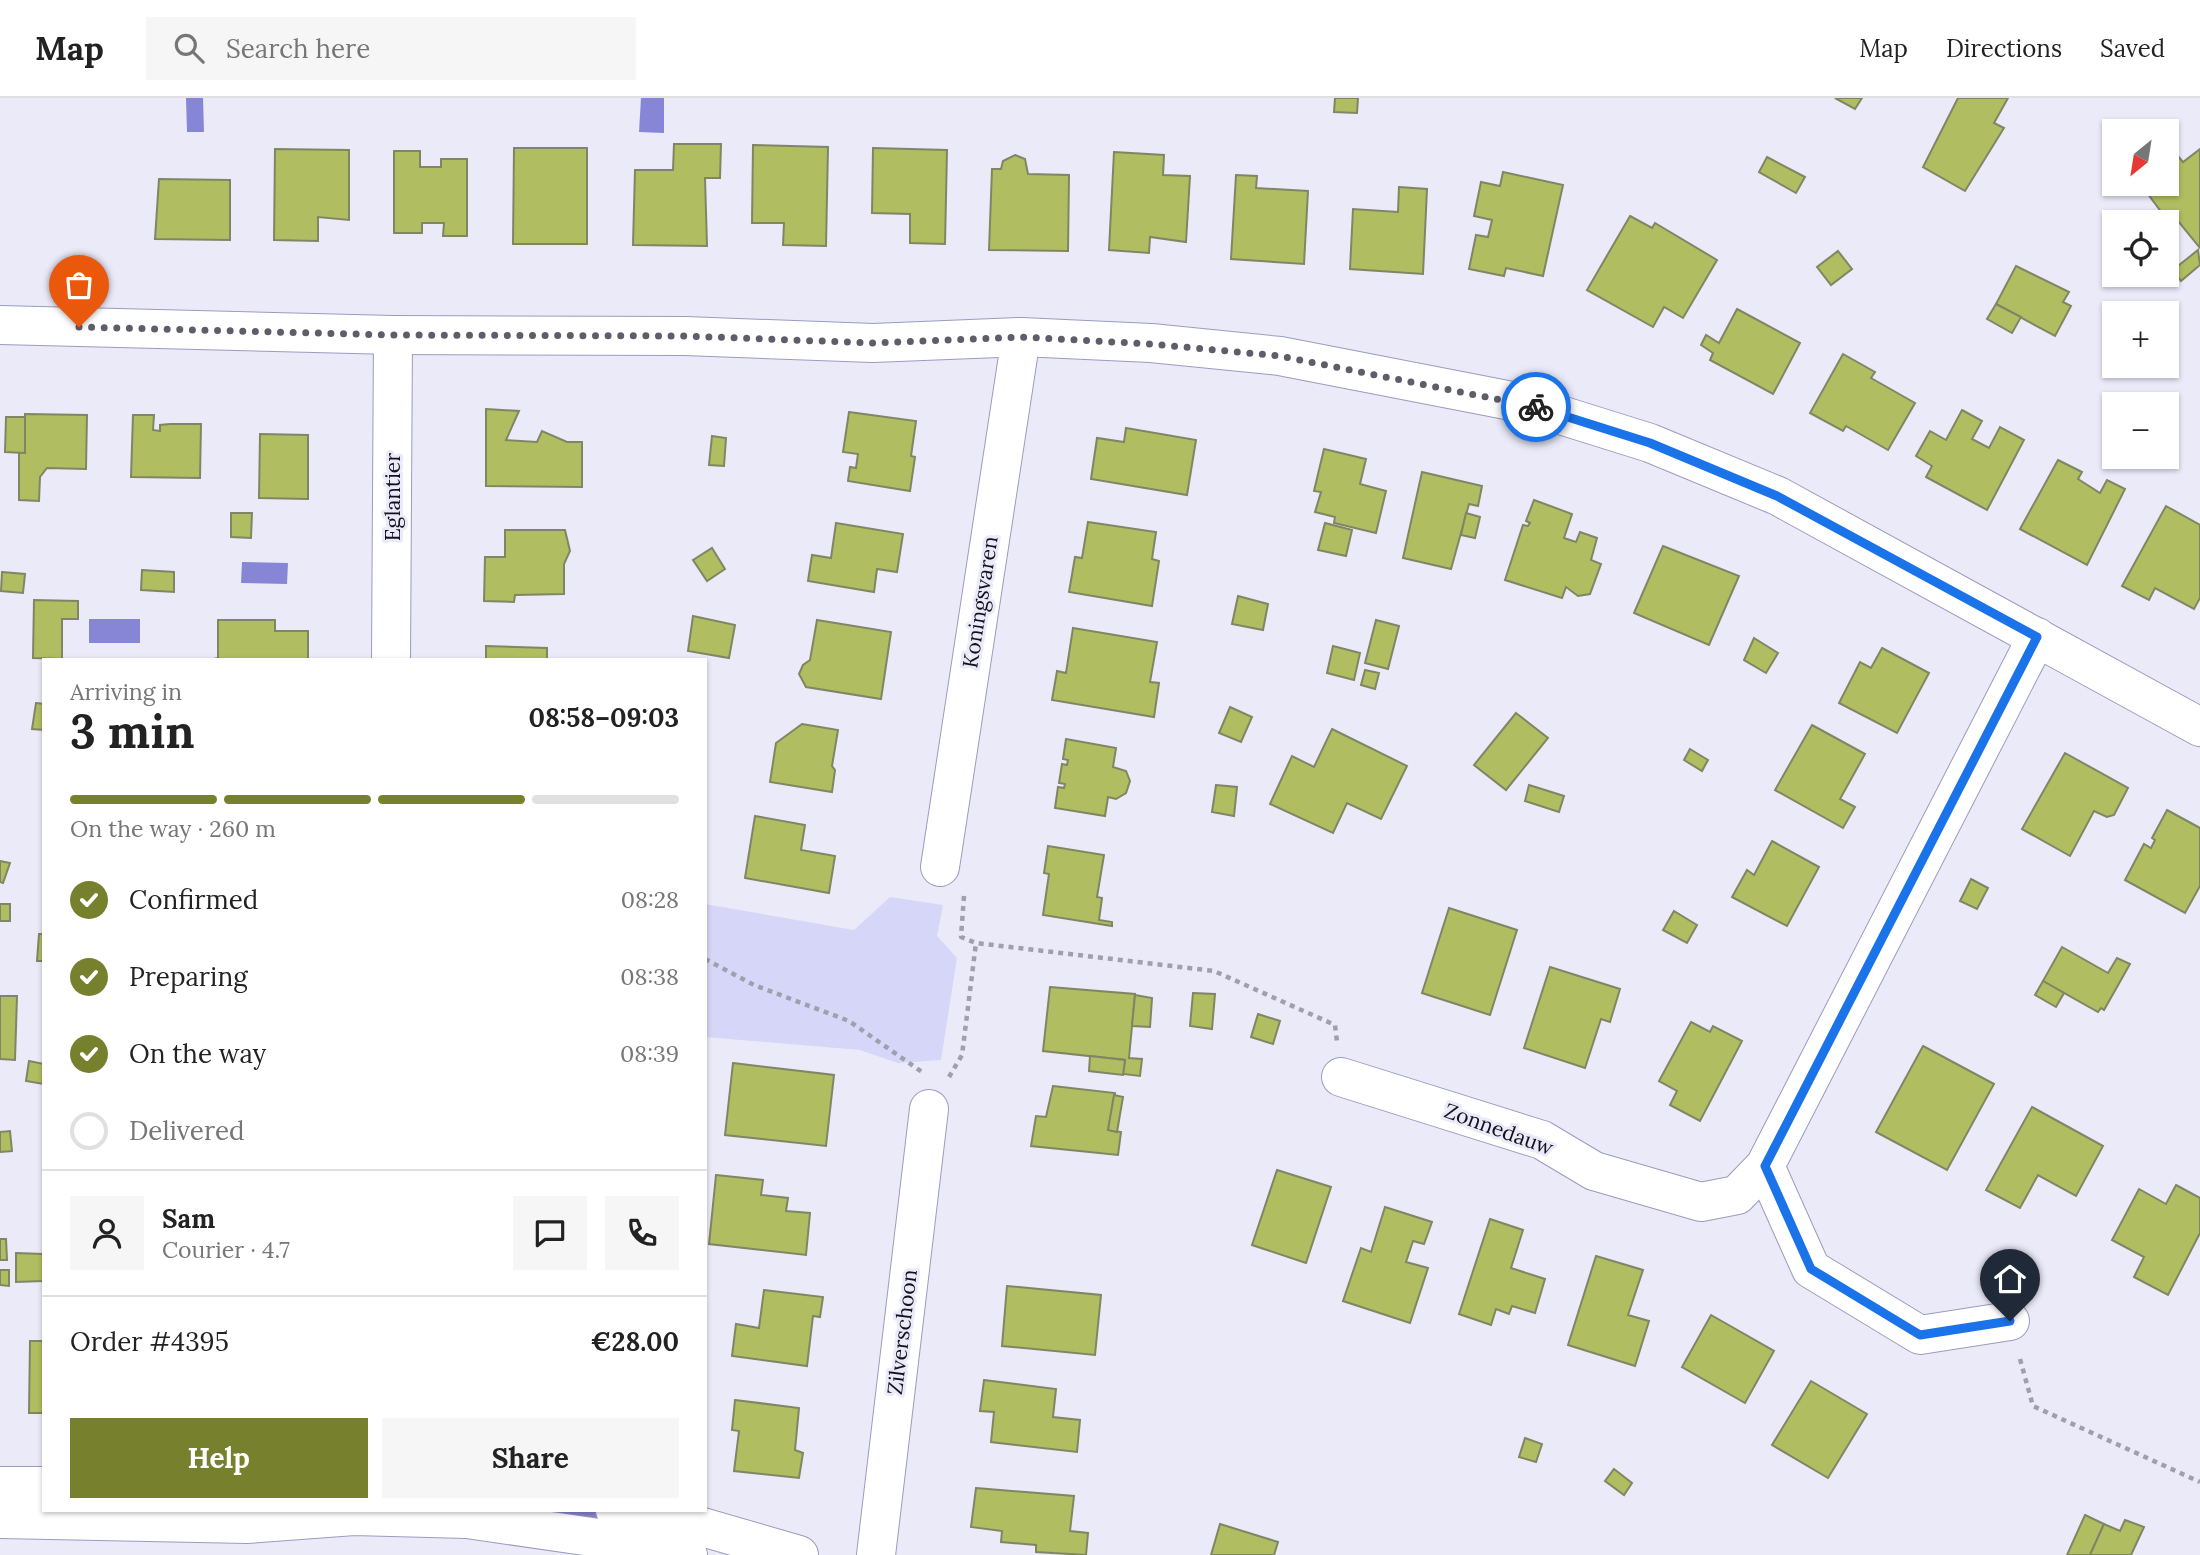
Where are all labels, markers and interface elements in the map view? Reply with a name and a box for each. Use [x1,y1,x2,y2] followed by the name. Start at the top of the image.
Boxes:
[146,17,636,80] search box
[35,27,104,69] text: Map
[170,29,208,67] icon: search
[226,32,370,65] text: Search here
[1859,33,1908,64] text: Map
[1946,33,2062,64] text: Directions
[2100,33,2165,64] text: Saved
[2102,119,2179,196] north arrow
[2102,119,2179,469] map controls
[2102,210,2179,287] button: locate
[49,255,109,327] pin
[60,266,98,304] icon: bag
[2102,301,2179,378] button: +
[1501,372,1571,442] courier
[1517,388,1555,426] icon: bike
[2102,392,2179,469] button: −
[379,453,406,541] street label: Eglantier
[956,534,1004,670] street label: Koningsvaren
[70,677,182,706] text: Arriving in
[528,701,679,734] text: 08:58–09:03
[70,702,195,761] text: 3 min
[70,814,276,843] text: On the way · 260 m
[70,881,108,919] icon: check
[129,883,258,916] text: Confirmed
[621,885,679,914] text: 08:28
[70,958,108,996] icon: check
[129,960,248,993] text: Preparing
[620,962,679,991] text: 08:38
[70,1035,108,1073] icon: check
[129,1037,266,1070] text: On the way
[620,1039,679,1068] text: 08:39
[1441,1097,1558,1161] street label: Zonnedauw
[129,1114,245,1147] text: Delivered
[70,1196,144,1270] button: person
[513,1196,587,1270] button: chat
[605,1196,679,1270] button: phone
[162,1202,215,1235] text: Sam
[162,1235,290,1264] text: Courier · 4.7
[1980,1249,2040,1321] pin
[1991,1260,2029,1298] icon: home
[881,1268,923,1396] street label: Zilverschoon
[70,1325,229,1358] text: Order #4395
[590,1325,679,1358] text: €28.00
[70,1418,368,1498] button: Help
[382,1418,679,1498] button: Share

